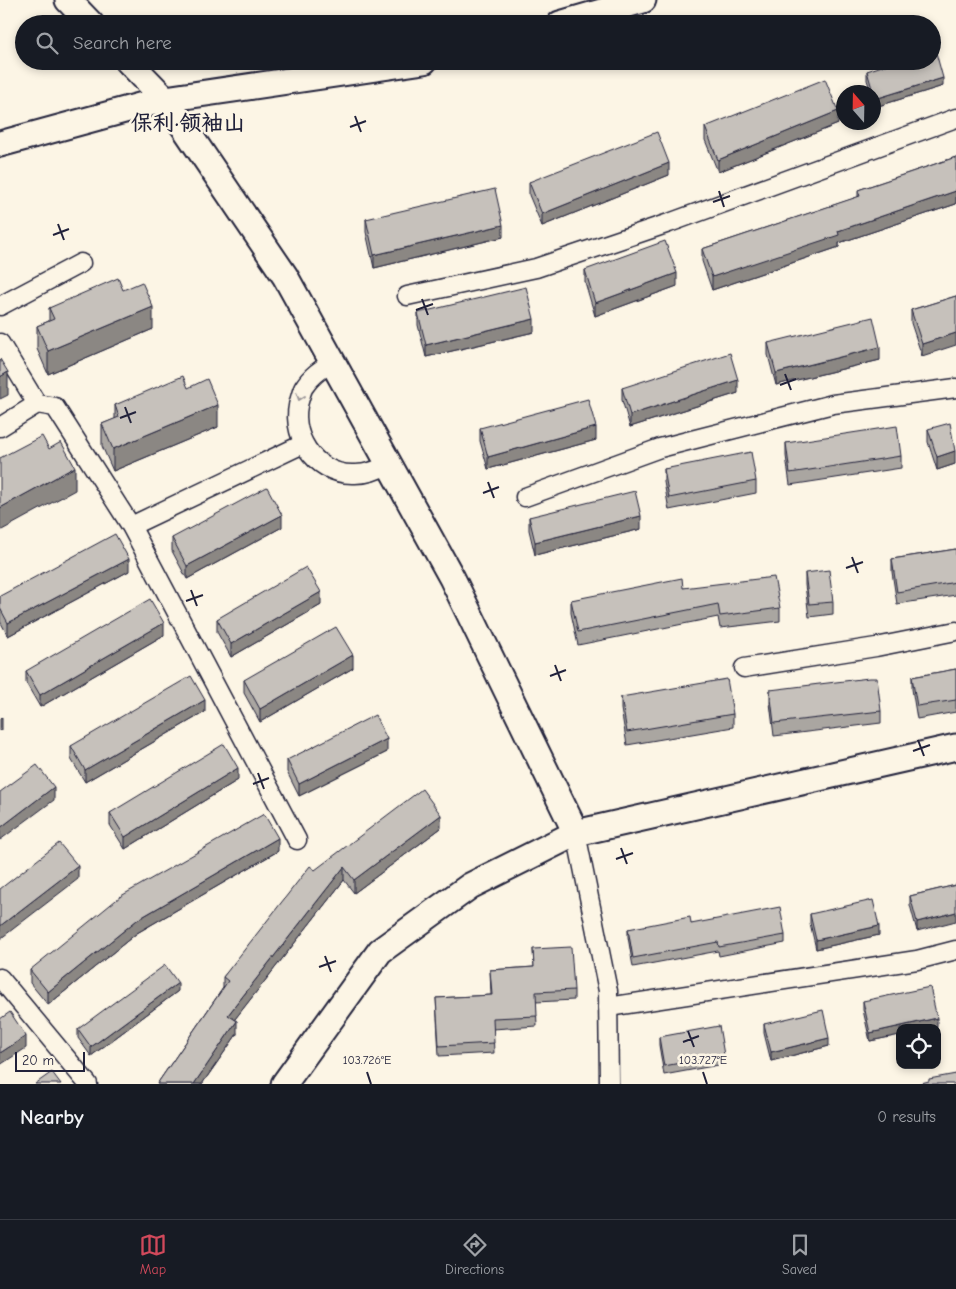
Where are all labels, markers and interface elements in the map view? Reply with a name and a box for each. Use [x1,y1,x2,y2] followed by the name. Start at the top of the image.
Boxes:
[15,15,941,70] search box
[33,29,61,57] icon: search
[73,32,172,54] text: Search here
[836,85,881,130] north arrow
[131,110,245,136] district label: 保利·领袖山
[296,392,306,400] one-way arrow
[896,1024,941,1069] map controls
[896,1024,941,1069] button: locate
[15,1049,85,1072] scale bar
[22,1052,54,1069] text: 20 m
[343,1053,391,1067] text: 103.726°E
[679,1053,727,1067] text: 103.727°E
[20,1105,84,1129] text: Nearby
[877,1108,936,1126] text: 0 results
[139,1231,167,1278] tab: Map
[445,1231,504,1278] tab: Directions
[782,1231,817,1278] tab: Saved

